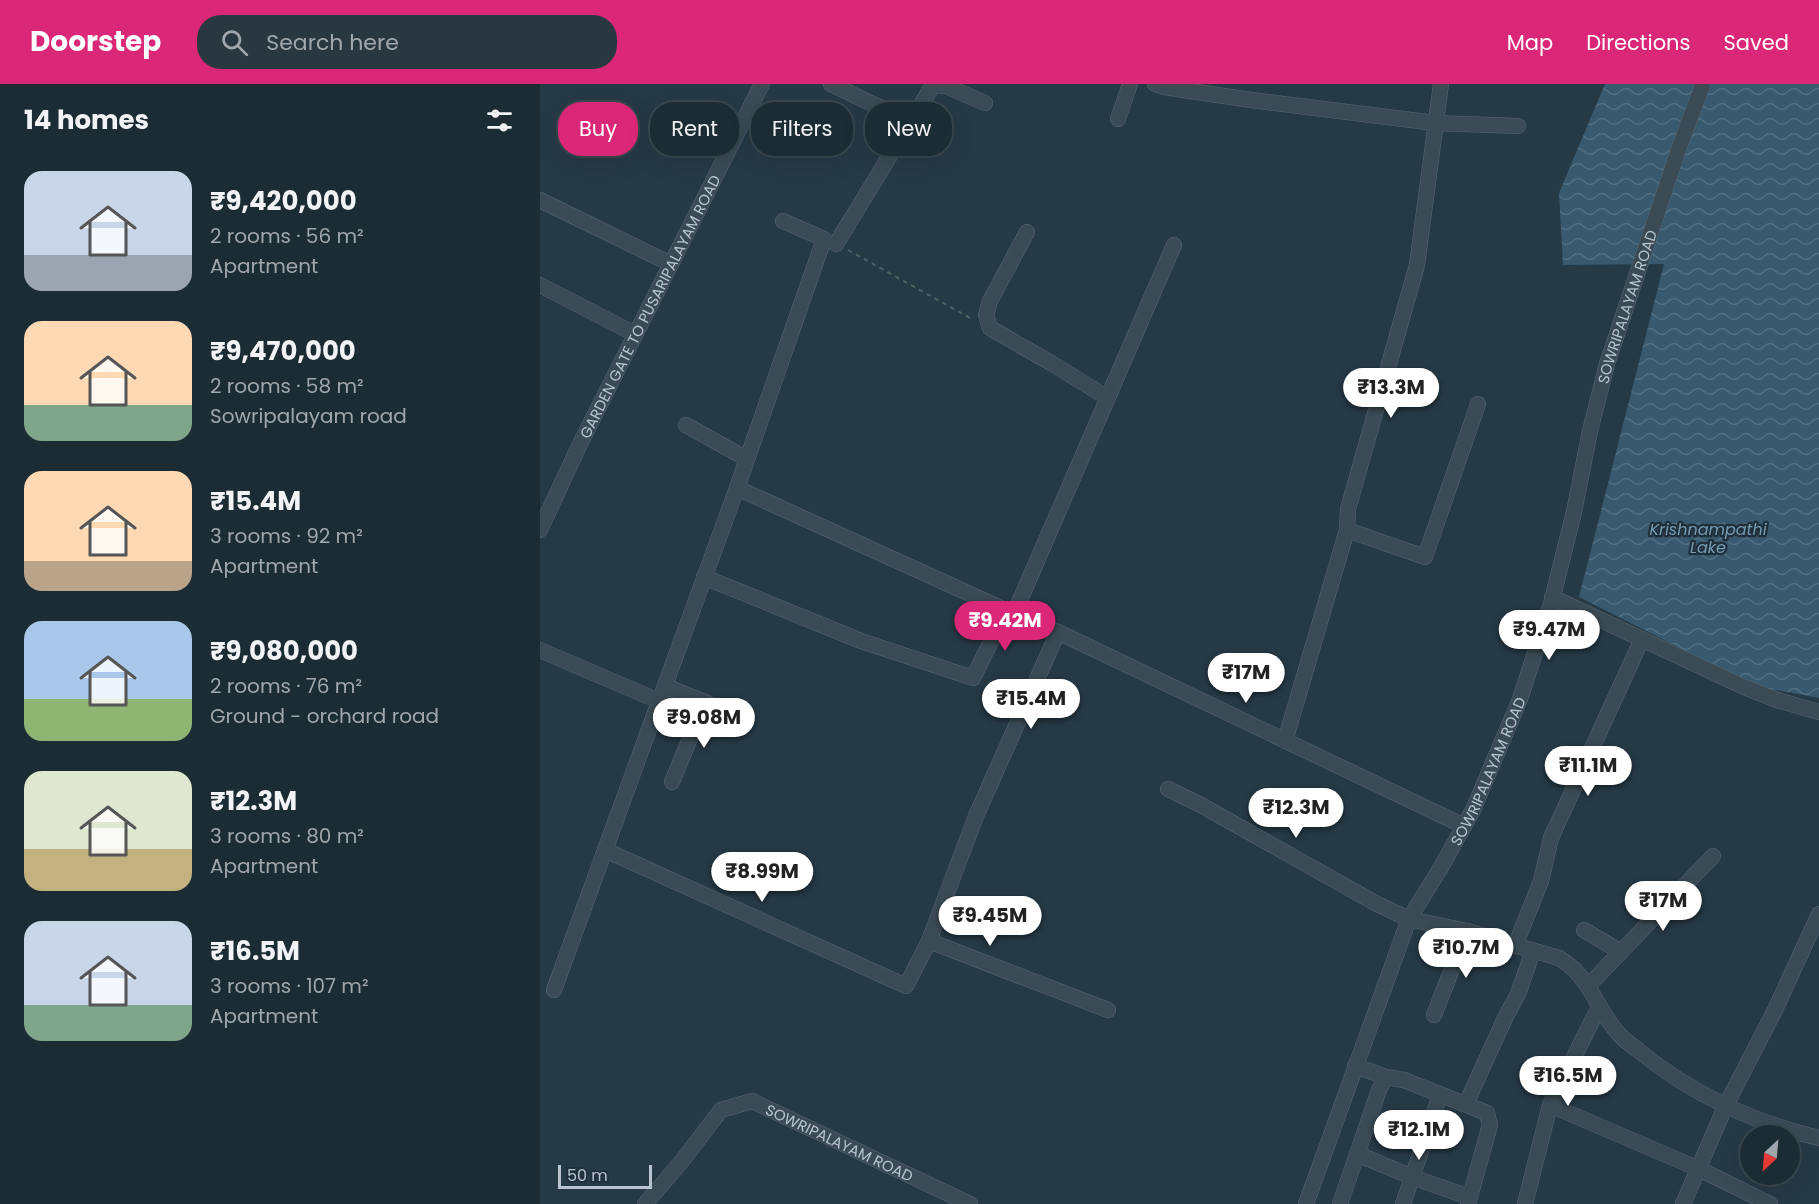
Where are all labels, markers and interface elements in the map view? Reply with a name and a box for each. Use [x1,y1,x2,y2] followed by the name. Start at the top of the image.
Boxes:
[197,15,617,69] search box
[30,22,161,61] text: Doorstep
[218,26,251,59] icon: search
[266,27,399,58] text: Search here
[1507,28,1553,57] text: Map
[1586,28,1690,57] text: Directions
[1723,28,1789,57] text: Saved
[24,102,149,138] text: 14 homes
[558,102,638,156] chip: Buy
[650,102,739,156] chip: Rent
[751,102,853,156] chip: Filters
[865,102,952,156] chip: New
[483,104,516,137] icon: filters
[574,171,725,442] street label: GARDEN GATE TO PUSARIPALAYAM ROAD
[210,183,357,219] text: ₹9,420,000
[72,195,144,267] icon: home
[210,222,364,250] text: 2 rooms · 56 m²
[1592,227,1662,386] street label: SOWRIPALAYAM ROAD
[210,252,318,280] text: Apartment
[210,333,356,369] text: ₹9,470,000
[72,345,144,417] icon: home
[1342,368,1440,419] pin: ₹13.3M
[210,372,364,400] text: 2 rooms · 58 m²
[1357,373,1425,401] text: ₹13.3M
[210,402,407,430] text: Sowripalayam road
[210,483,301,519] text: ₹15.4M
[72,495,144,567] icon: home
[1649,518,1768,559] water label: Krishnampathi Lake
[210,522,363,550] text: 3 rooms · 92 m²
[210,552,318,580] text: Apartment
[956,601,1054,652] pin: ₹9.42M
[968,606,1042,634] text: ₹9.42M
[1500,610,1598,661] pin: ₹9.47M
[1513,615,1585,643] text: ₹9.47M
[210,633,358,669] text: ₹9,080,000
[72,645,144,717] icon: home
[1210,653,1282,704] pin: ₹17M
[1222,658,1270,686] text: ₹17M
[210,672,362,700] text: 2 rooms · 76 m²
[982,679,1080,730] pin: ₹15.4M
[996,684,1066,712] text: ₹15.4M
[1445,694,1530,849] street label: SOWRIPALAYAM ROAD
[655,698,753,749] pin: ₹9.08M
[210,702,439,730] text: Ground - orchard road
[667,703,741,731] text: ₹9.08M
[1539,746,1637,797] pin: ₹11.1M
[1559,751,1617,779] text: ₹11.1M
[210,783,297,819] text: ₹12.3M
[1247,788,1345,839] pin: ₹12.3M
[1263,793,1330,821] text: ₹12.3M
[72,795,144,867] icon: home
[210,822,364,850] text: 3 rooms · 80 m²
[210,852,318,880] text: Apartment
[713,852,811,903] pin: ₹8.99M
[725,857,799,885] text: ₹8.99M
[1627,881,1699,932] pin: ₹17M
[1639,886,1687,914] text: ₹17M
[941,896,1039,947] pin: ₹9.45M
[953,901,1027,929] text: ₹9.45M
[1417,928,1515,979] pin: ₹10.7M
[210,933,300,969] text: ₹16.5M
[1432,933,1500,961] text: ₹10.7M
[72,945,144,1017] icon: home
[210,972,369,1000] text: 3 rooms · 107 m²
[210,1002,318,1030] text: Apartment
[1519,1056,1617,1107] pin: ₹16.5M
[1533,1061,1603,1089] text: ₹16.5M
[762,1098,917,1186] street label: SOWRIPALAYAM ROAD
[1370,1110,1468,1161] pin: ₹12.1M
[1388,1115,1450,1143] text: ₹12.1M
[1740,1125,1800,1185] north arrow
[1740,1125,1800,1185] map controls
[558,1162,652,1190] scale bar
[567,1164,608,1187] text: 50 m

